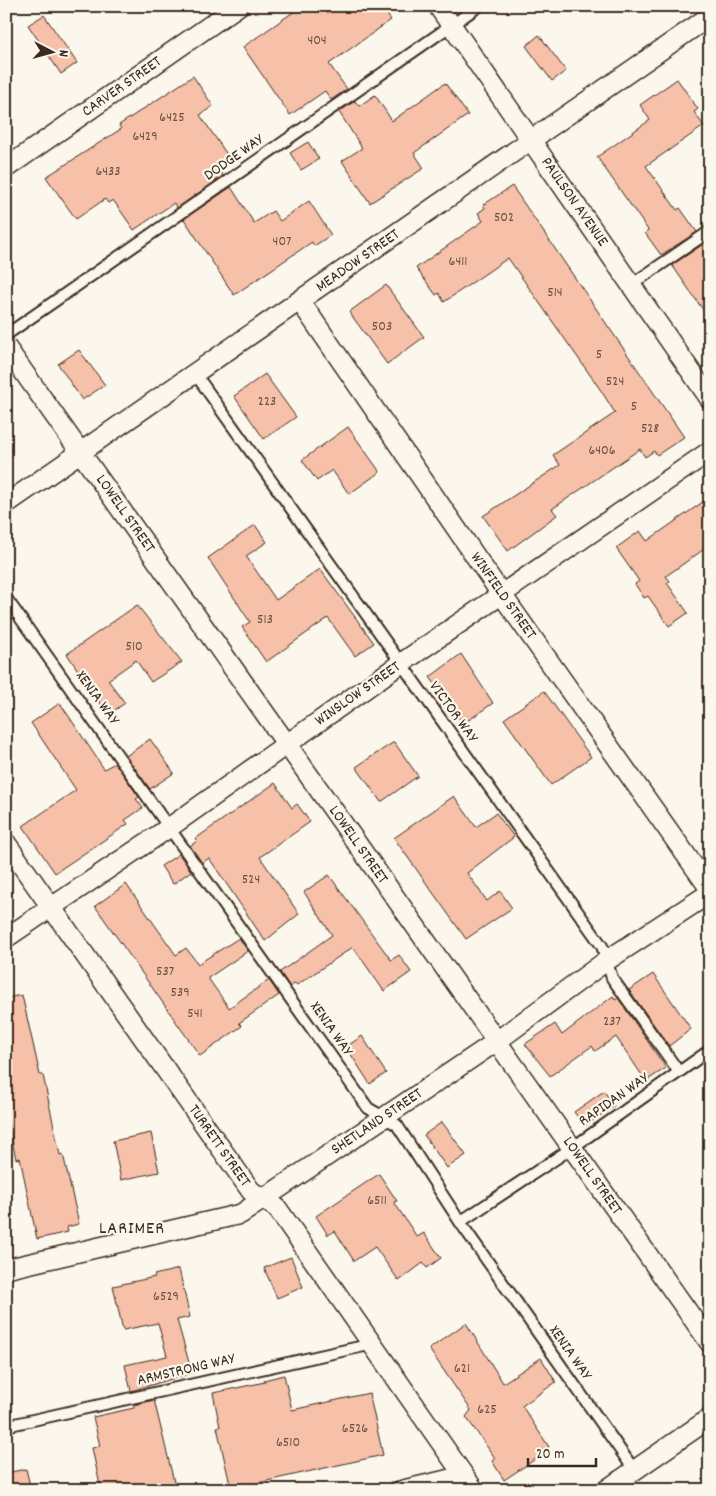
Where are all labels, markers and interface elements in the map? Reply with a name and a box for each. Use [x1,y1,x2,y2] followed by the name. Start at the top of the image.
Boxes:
[28,28,78,78] north arrow
[307,31,327,51] house number: 404
[53,49,73,58] text: N
[77,51,167,123] street label: CARVER STREET
[159,108,185,128] house number: 6425
[132,127,158,147] house number: 6429
[199,128,270,187] street label: DODGE WAY
[535,153,614,252] street label: PAULSON AVENUE
[95,162,121,182] house number: 6433
[494,208,514,228] house number: 502
[311,223,405,298] street label: MEADOW STREET
[273,232,291,252] house number: 407
[449,252,467,272] house number: 6411
[547,283,563,303] house number: 514
[372,317,392,337] house number: 503
[596,345,602,365] house number: 5
[606,372,624,392] house number: 524
[258,392,276,412] house number: 223
[631,397,637,417] house number: 5
[641,419,659,439] house number: 528
[588,441,616,461] house number: 6406
[89,470,161,558] street label: LOWELL STREET
[464,548,542,645] street label: WINFIELD STREET
[257,610,273,630] house number: 513
[125,637,143,657] house number: 510
[311,656,406,732] street label: WINSLOW STREET
[69,666,125,731] street label: XENIA WAY
[423,676,484,749] street label: VICTOR WAY
[322,801,394,889] street label: LOWELL STREET
[242,870,260,890] house number: 524
[156,962,174,982] house number: 537
[170,983,190,1003] house number: 539
[304,997,359,1062] street label: XENIA WAY
[187,1004,203,1024] house number: 541
[603,1012,621,1032] house number: 237
[574,1067,655,1133] street label: RAPIDAN WAY
[327,1082,428,1161] street label: SHETLAND STREET
[182,1100,256,1192] street label: TURRETT STREET
[556,1132,628,1220] street label: LOWELL STREET
[367,1191,387,1211] house number: 6511
[99,1217,165,1242] district label: LARIMER
[153,1287,179,1307] house number: 6529
[543,1321,598,1386] street label: XENIA WAY
[135,1347,238,1392] street label: ARMSTRONG WAY
[454,1359,470,1379] house number: 621
[477,1400,497,1420] house number: 625
[342,1419,368,1439] house number: 6526
[276,1433,300,1453] house number: 6510
[528,1436,596,1468] scale bar
[536,1444,564,1466] text: 20 m

